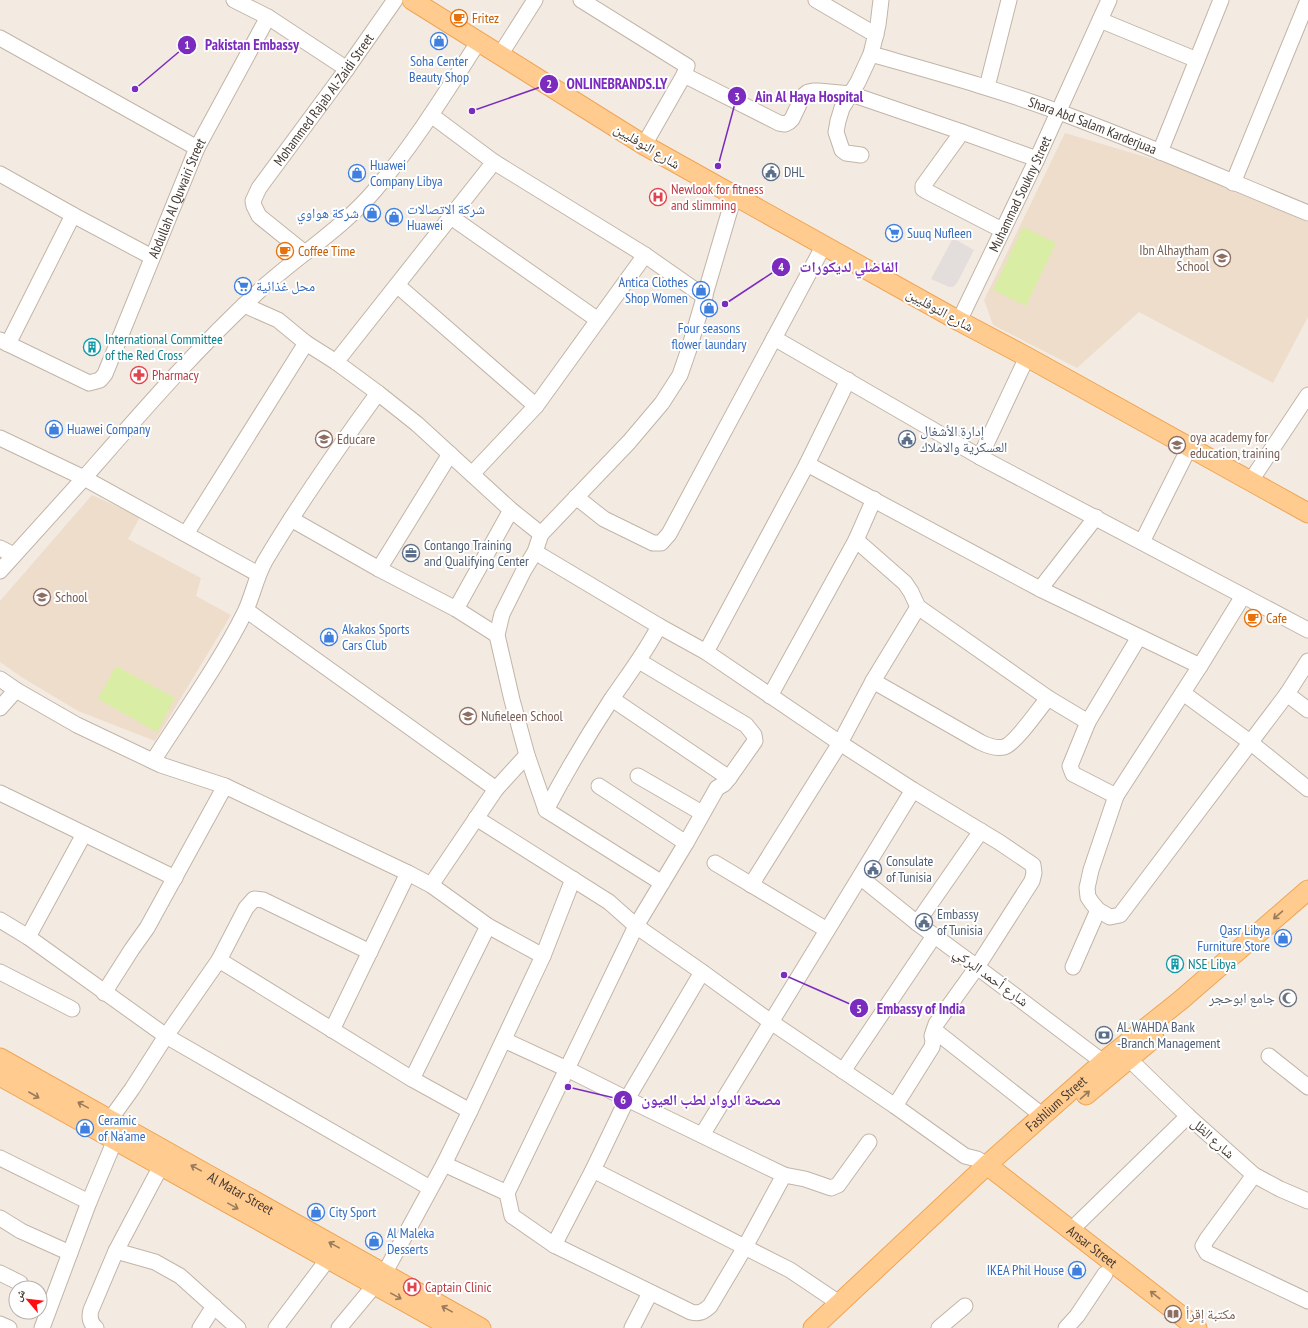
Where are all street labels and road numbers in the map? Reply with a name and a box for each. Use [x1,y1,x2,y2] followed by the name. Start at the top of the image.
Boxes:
[269,30,378,169] street label: Mohammed Rajab Al-Zaidi Street
[1026,93,1160,158] street label: Shara Abd Salam Karderjuaa
[610,119,683,174] street label: شارع النوفليين
[985,133,1055,255] street label: Muhammad Soukny Street
[144,135,210,261] street label: Abdullah Al Quwairi Street
[903,284,977,337] street label: شارع النوفليين
[948,944,1032,1012] street label: شارع أحمد البركي
[1022,1072,1091,1135] street label: Fashlium Street
[1187,1114,1239,1163] street label: شارع الظل
[205,1167,277,1219] street label: Al Matar Street
[1063,1221,1121,1272] street label: Ansar Street

